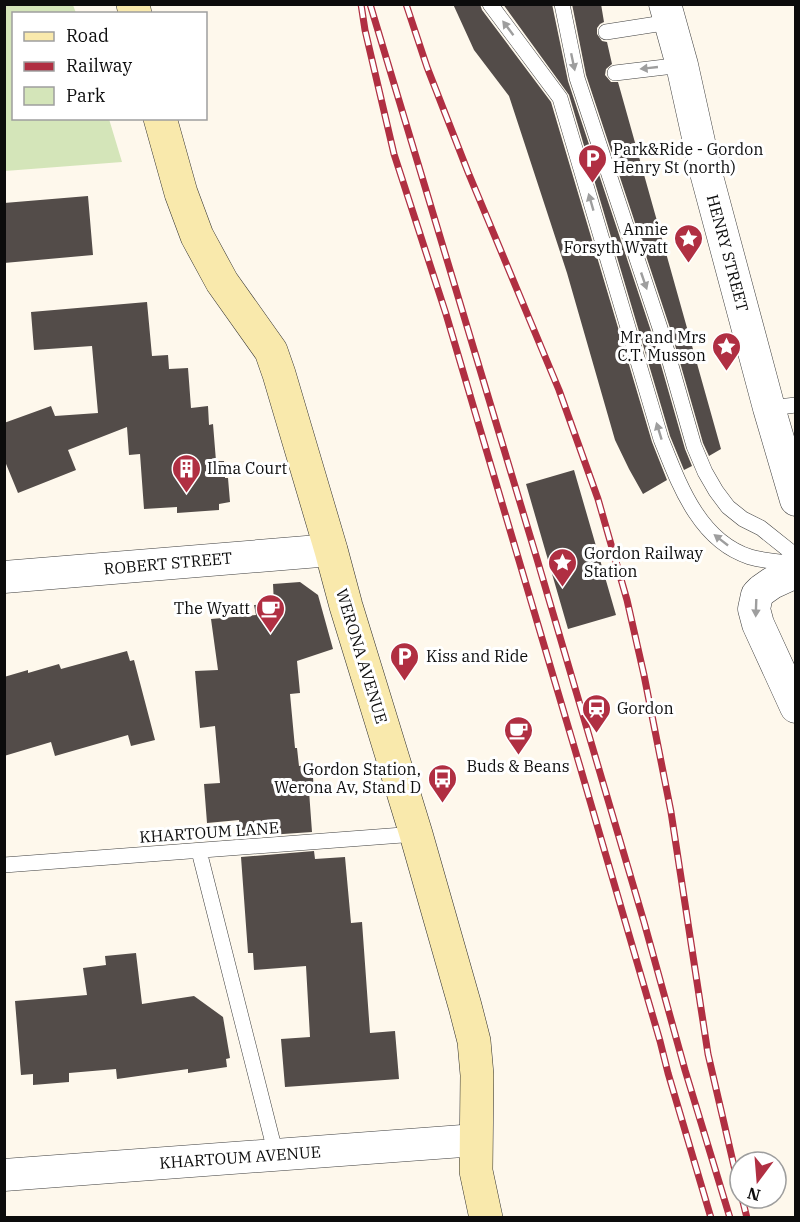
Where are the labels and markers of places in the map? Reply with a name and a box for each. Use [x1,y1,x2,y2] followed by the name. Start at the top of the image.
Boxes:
[613,139,763,177] place label: Park&Ride - Gordon Henry St (north)
[576,142,608,184] parking icon: Park&Ride - Gordon Henry St (north)
[563,219,668,257] place label: Annie Forsyth Wyatt
[673,222,705,264] place icon: Annie Forsyth Wyatt
[617,327,706,365] place label: Mr and Mrs C.T. Musson
[711,330,743,372] place icon: Mr and Mrs C.T. Musson
[170,452,202,494] building icon: Ilma Court
[207,458,287,478] place label: Ilma Court
[584,543,704,581] place label: Gordon Railway Station
[547,546,579,588] place icon: Gordon Railway Station
[255,592,287,634] cafe icon: The Wyatt
[174,598,250,618] place label: The Wyatt
[389,640,421,682] parking icon: Kiss and Ride
[426,646,528,666] place label: Kiss and Ride
[580,692,612,734] station icon: Gordon
[617,698,674,718] place label: Gordon
[502,714,534,756] cafe icon: Buds & Beans
[466,756,570,776] place label: Buds & Beans
[274,759,421,797] place label: Gordon Station, Werona Av, Stand D
[426,762,458,804] bus stop icon: Gordon Station, Werona Av, Stand D

